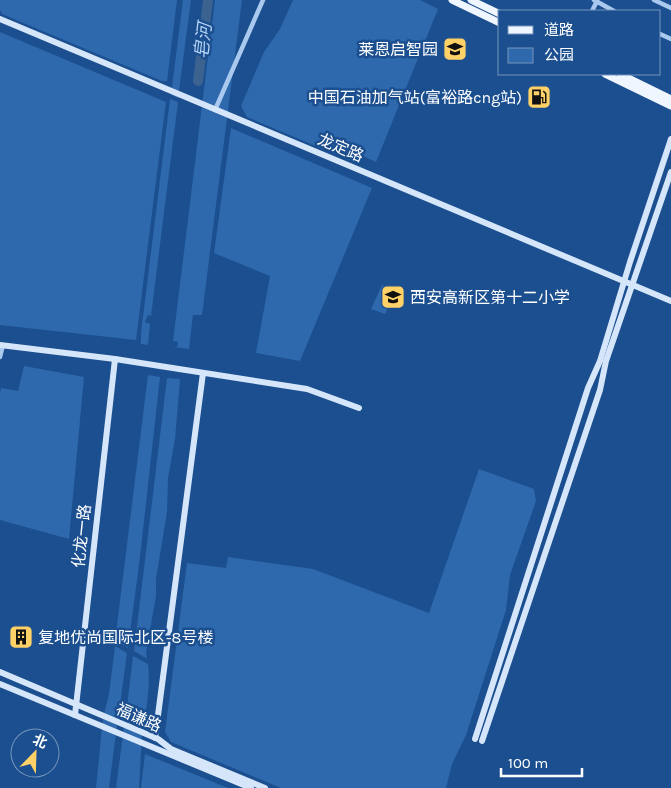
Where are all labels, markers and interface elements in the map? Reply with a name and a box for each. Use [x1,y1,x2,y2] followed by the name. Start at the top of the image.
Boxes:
[498,10,661,75] legend
[190,19,216,60] water label: 皂河
[544,21,574,39] text: 道路
[442,36,468,62] school or university icon: 莱恩启智园
[358,40,438,59] place label: 莱恩启智园
[544,46,574,64] text: 公园
[526,84,552,110] fuel station icon: 中国石油加气站(富裕路cng站)
[308,88,522,107] place label: 中国石油加气站(富裕路cng站)
[315,129,367,166] street label: 龙定路
[380,284,406,310] school or university icon: 西安高新区第十二小学
[410,288,570,307] place label: 西安高新区第十二小学
[69,503,94,569] street label: 化龙一路
[8,624,34,650] building icon: 复地优尚国际北区-8号楼
[38,628,213,647] place label: 复地优尚国际北区-8号楼
[113,699,165,736] street label: 福谦路
[10,728,60,778] north arrow
[30,731,50,752] text: 北
[501,746,582,778] scale bar
[508,754,548,772] text: 100 m

